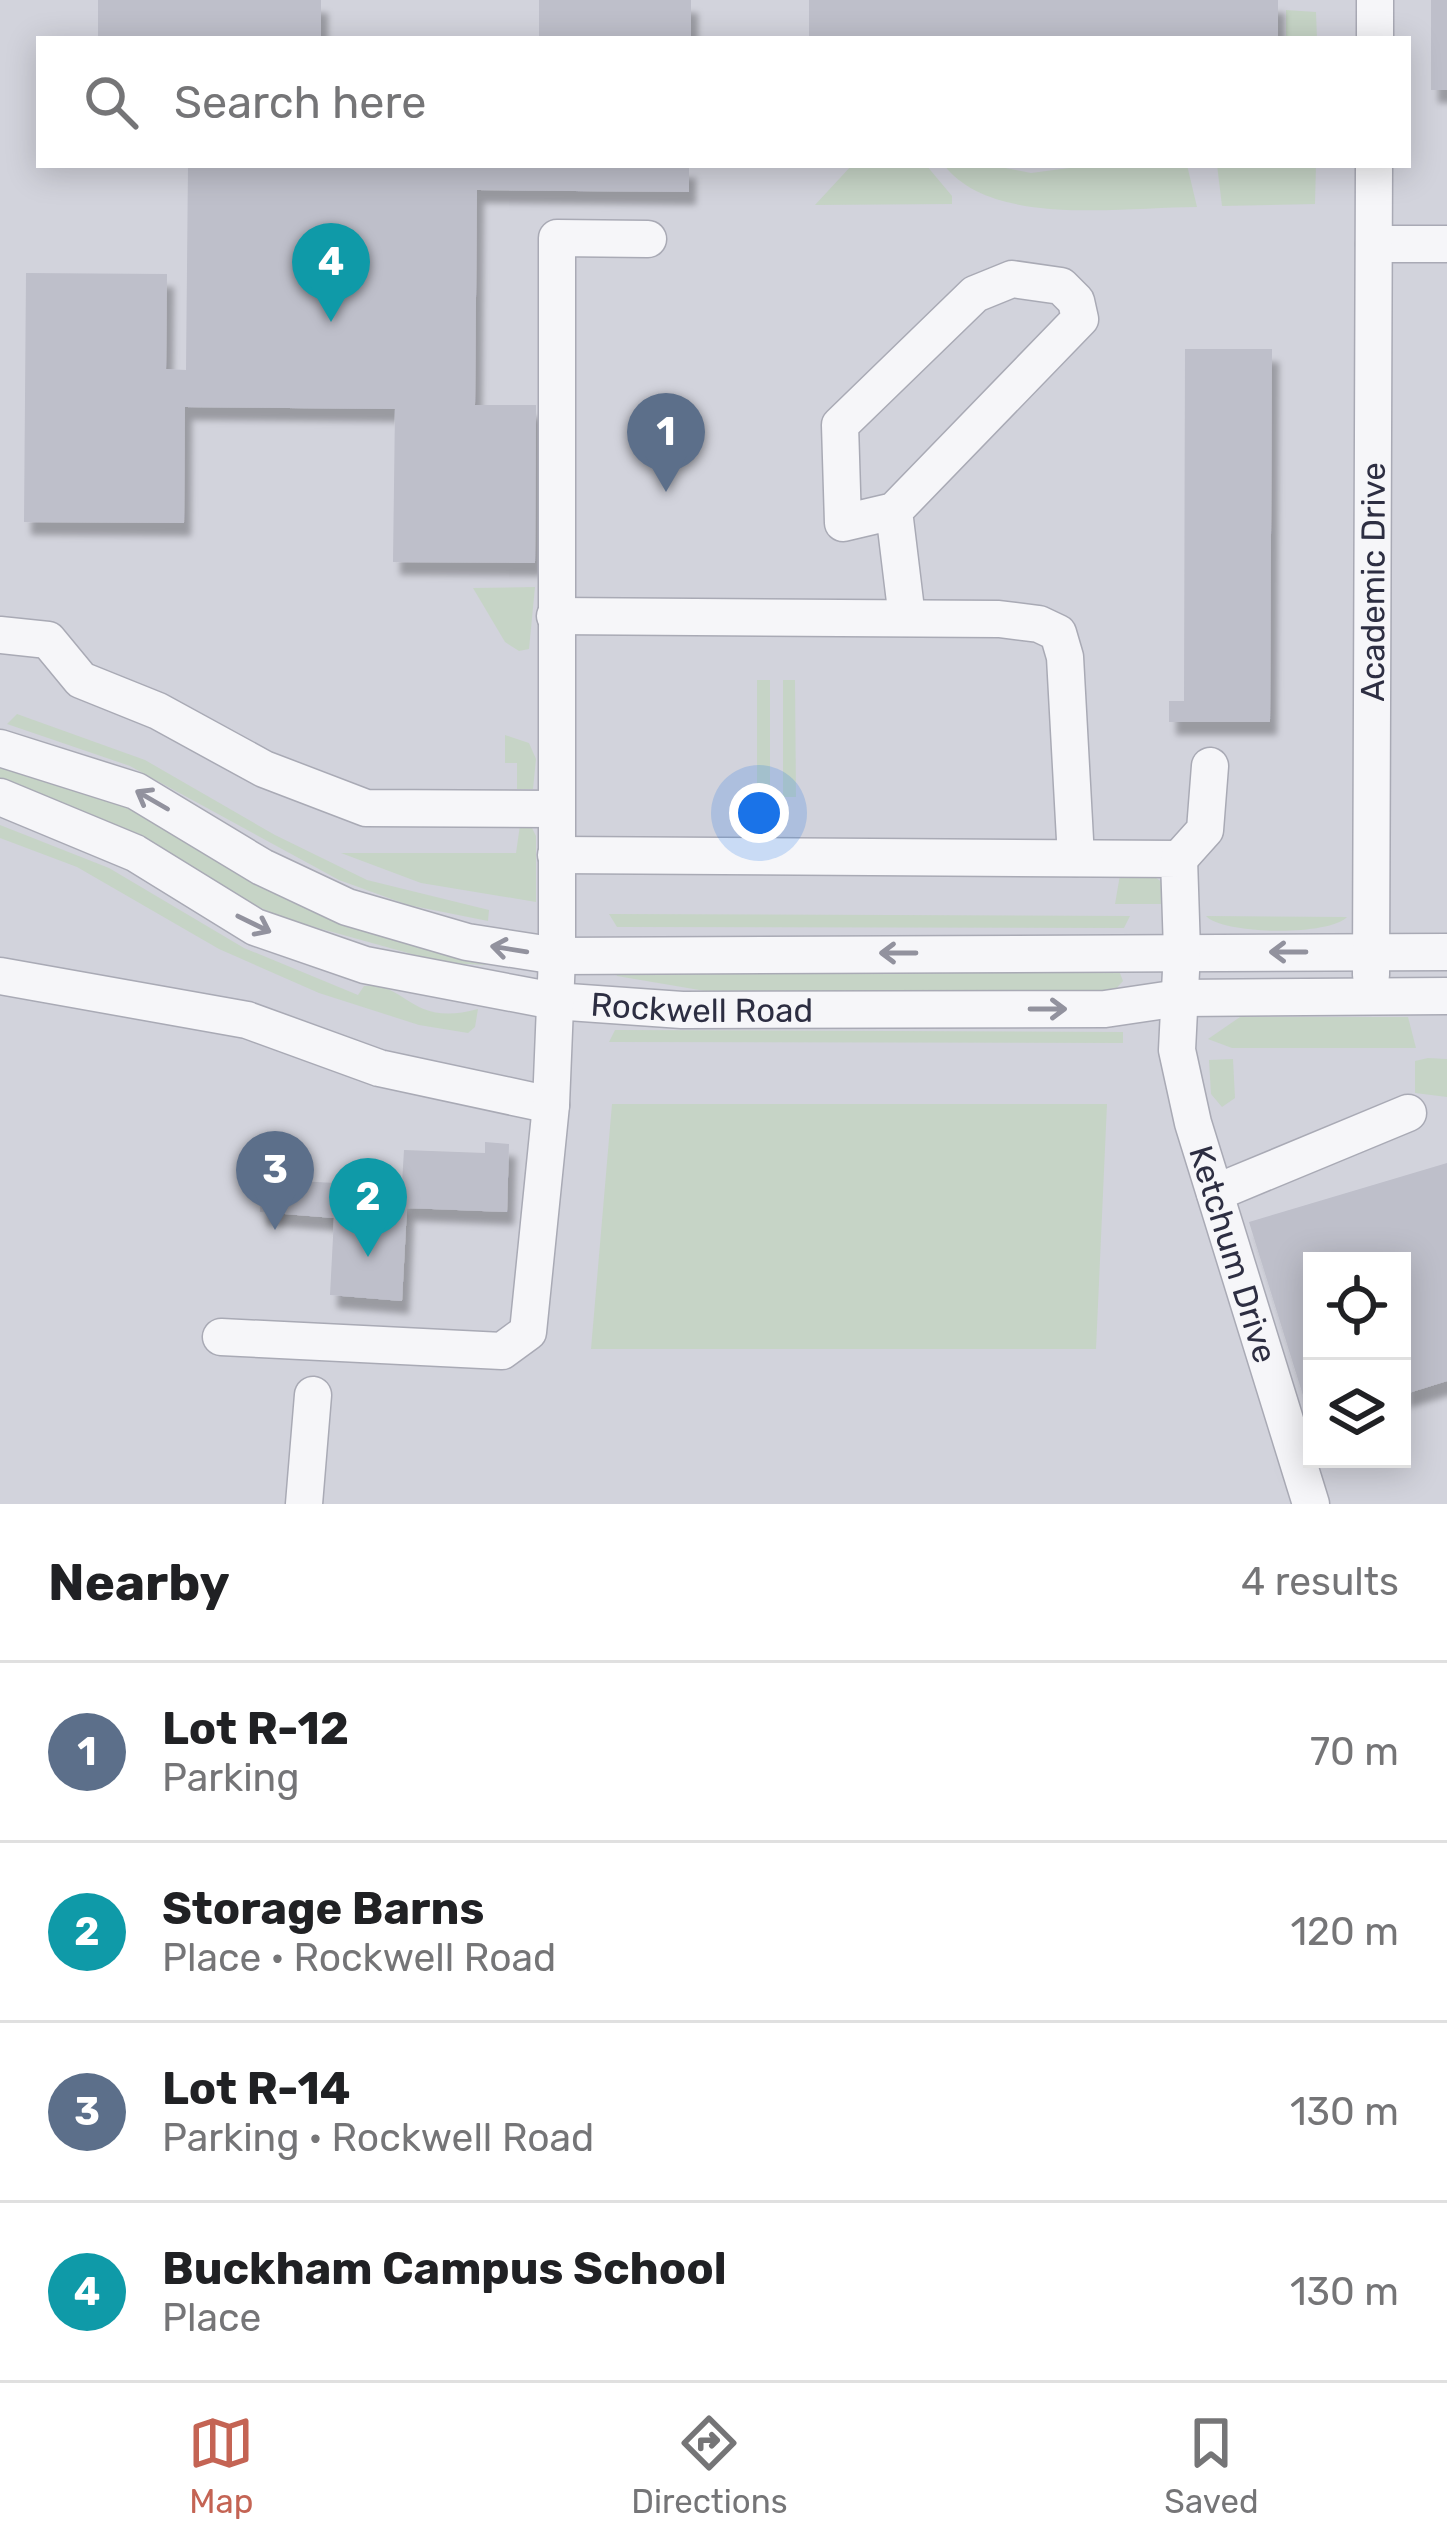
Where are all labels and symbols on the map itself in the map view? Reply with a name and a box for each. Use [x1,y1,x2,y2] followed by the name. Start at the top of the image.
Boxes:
[292,223,370,322] pin: 4
[627,393,705,492] pin: 1
[1353,462,1392,702] street label: Academic Drive
[729,783,789,843] your location
[135,788,170,812] one-way arrow
[236,914,271,937] one-way arrow
[490,937,529,960] one-way arrow
[1269,941,1308,963] one-way arrow
[879,942,918,964] one-way arrow
[589,984,813,1030] street label: Rockwell Road
[1028,998,1067,1020] one-way arrow
[236,1131,314,1230] pin: 3
[1182,1141,1285,1367] street label: Ketchum Drive
[329,1158,407,1257] pin: 2

